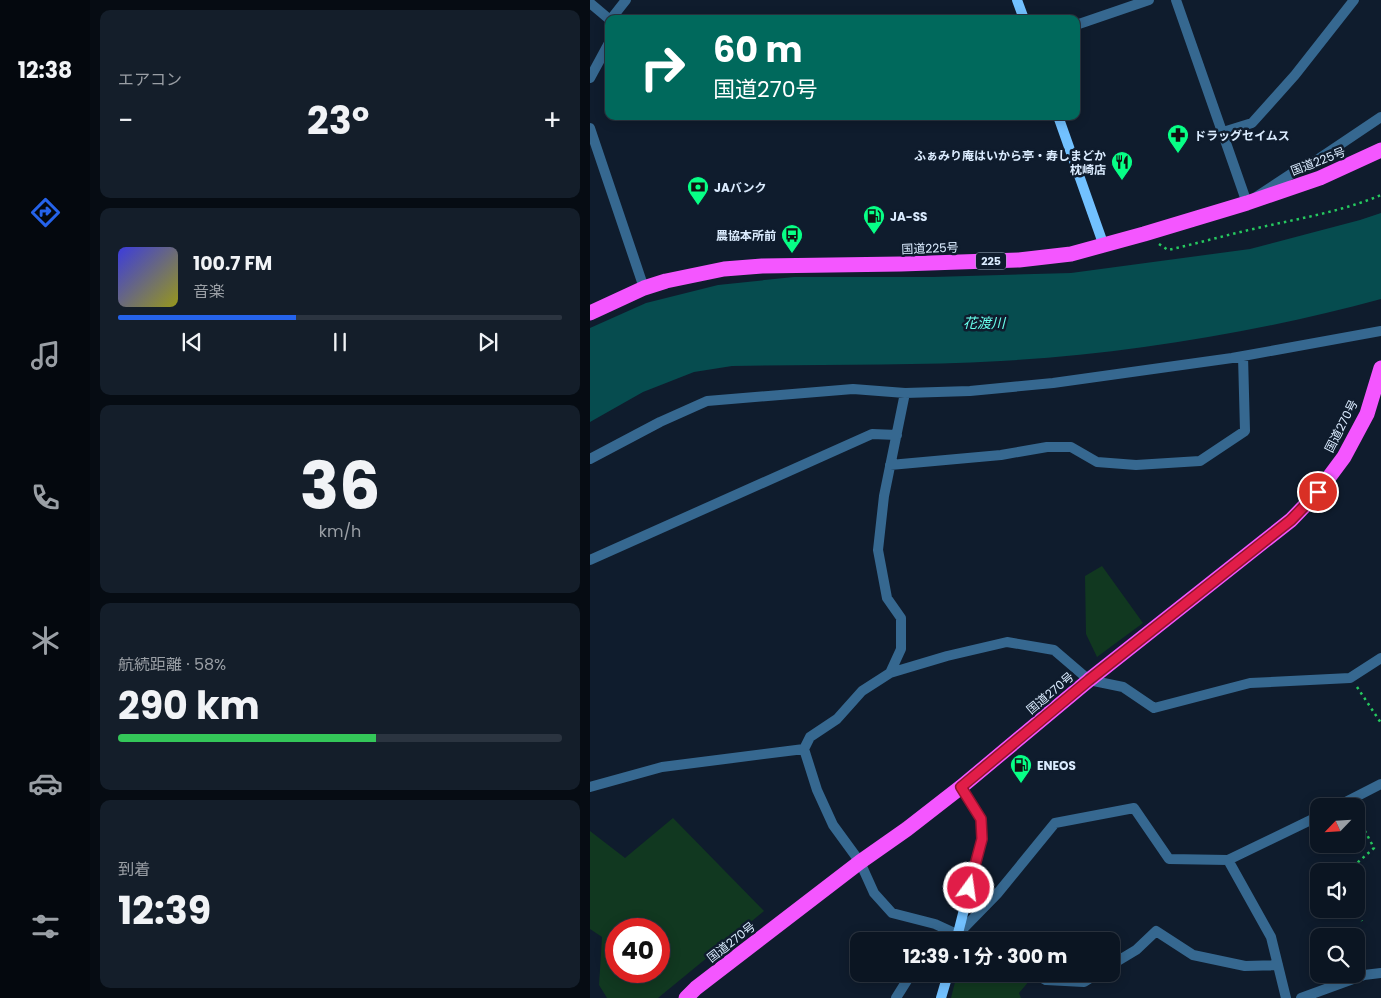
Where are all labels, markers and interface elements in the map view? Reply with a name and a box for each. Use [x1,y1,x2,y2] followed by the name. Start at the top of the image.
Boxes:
[713,25,803,74] text: 60 m
[630,35,695,100] icon: right
[18,55,72,86] text: 12:38
[118,68,182,91] text: エアコン
[713,74,817,105] text: 国道270号
[307,94,369,147] text: 23°
[118,101,133,140] text: −
[543,101,562,140] text: +
[1166,123,1190,154] pharmacy icon: ドラッグセイムス
[1194,127,1290,144] place label: ドラッグセイムス
[1288,143,1348,179] street label: 国道225号
[914,147,1106,178] place label: ふぁみり庵はいから亭・寿しまどか 枕崎店
[1110,150,1134,181] restaurant icon: ふぁみり庵はいから亭・寿しまどか 枕崎店
[686,175,710,206] bank icon: JAバンク
[714,179,766,196] place label: JAバンク
[28,195,63,230] icon: directions
[862,204,886,235] fuel station icon: JA-SS
[890,208,928,225] place label: JA-SS
[780,223,804,254] bus stop icon: 農協本所前
[716,227,776,244] place label: 農協本所前
[901,239,959,257] street label: 国道225号
[193,250,272,277] text: 100.7 FM
[976,252,1006,270] road number: 225
[193,280,225,303] text: 音楽
[963,313,1007,333] water label: 花渡川
[178,328,206,356] icon: previous
[326,328,354,356] icon: pause
[474,328,502,356] icon: next
[28,338,63,373] icon: music
[1320,397,1362,455] street label: 国道270号
[300,441,380,532] text: 36
[1297,471,1339,513] pin
[1304,478,1332,506] icon: arrive
[28,480,63,515] icon: phone
[319,520,361,543] text: km/h
[28,623,63,658] icon: climate
[118,653,226,676] text: 航続距離 · 58%
[1023,668,1077,718] street label: 国道270号
[118,679,260,732] text: 290 km
[1009,753,1033,784] fuel station icon: ENEOS
[1037,757,1076,774] place label: ENEOS
[28,766,63,801] icon: car
[1310,798,1365,852] north arrow
[1310,798,1365,983] map controls
[118,858,150,881] text: 到着
[942,861,994,913] position arrow
[1310,863,1365,918] button: sound
[118,884,211,937] text: 12:39
[28,909,63,944] icon: filters
[605,918,670,983] speed limit sign: 40
[703,918,759,966] street label: 国道270号
[1310,928,1365,983] button: search
[903,943,1067,970] text: 12:39 · 1 分 · 300 m

